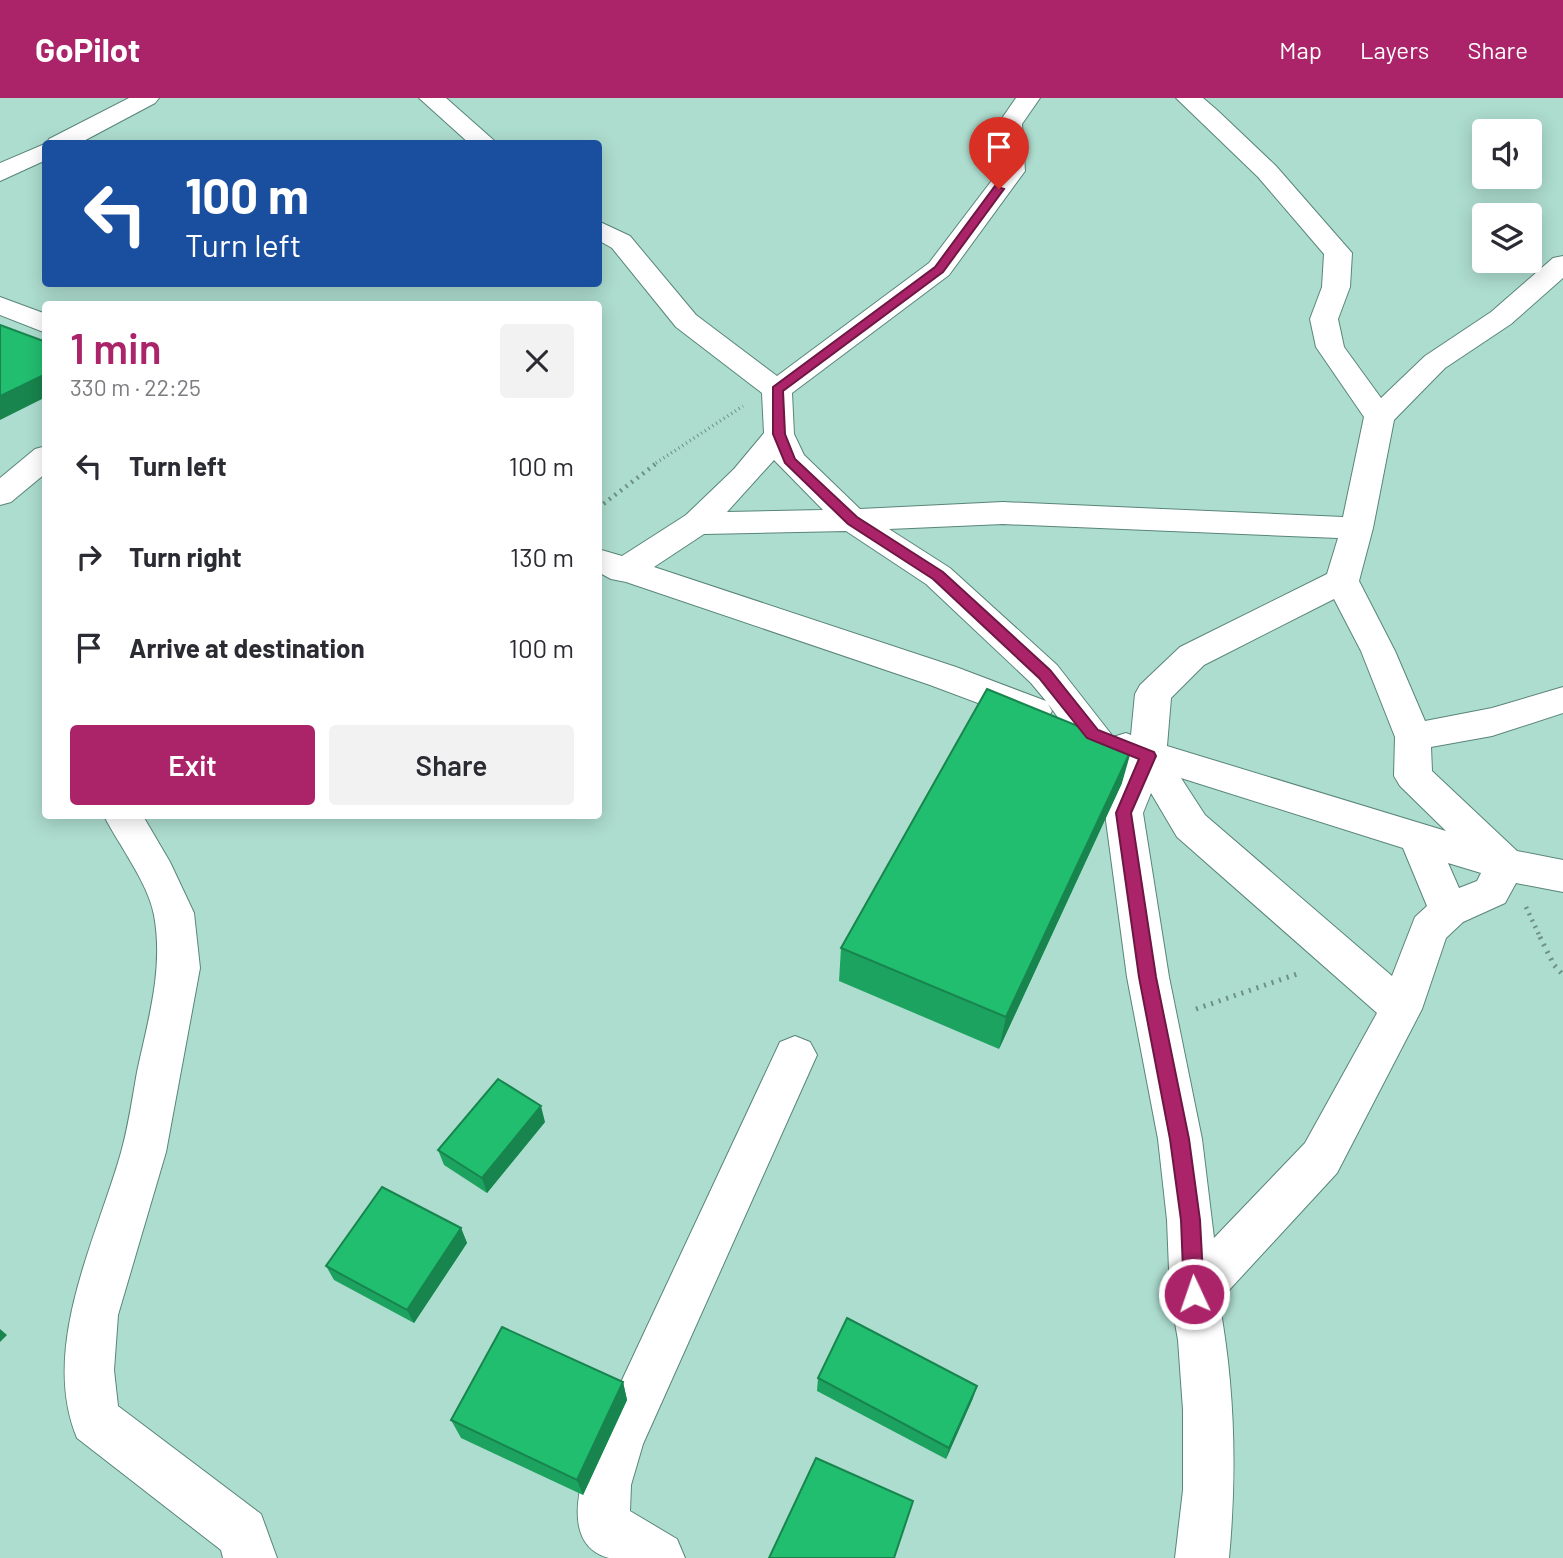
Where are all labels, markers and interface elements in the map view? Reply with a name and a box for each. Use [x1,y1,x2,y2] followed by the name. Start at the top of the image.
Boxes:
[35,29,140,69] text: GoPilot
[1279,35,1322,64] text: Map
[1360,35,1429,64] text: Layers
[1467,35,1528,64] text: Share
[969,117,1029,189] pin
[1472,119,1542,273] map controls
[1472,119,1542,189] button: sound
[980,128,1018,166] icon: arrive
[185,165,309,224] text: 100 m
[70,168,161,259] icon: left
[1472,203,1542,273] button: layers
[185,225,302,263] text: Turn left
[70,322,162,372] text: 1 min
[500,324,574,398] button: close
[70,373,201,401] text: 330 m · 22:25
[70,447,108,485] icon: left
[129,450,227,481] text: Turn left
[509,450,574,481] text: 100 m
[70,538,108,576] icon: right
[129,541,242,572] text: Turn right
[510,541,574,572] text: 130 m
[70,629,108,667] icon: arrive
[129,632,365,663] text: Arrive at destination
[509,632,574,663] text: 100 m
[70,725,315,805] button: Exit
[329,725,574,805] button: Share
[1157,1257,1231,1331] position arrow

